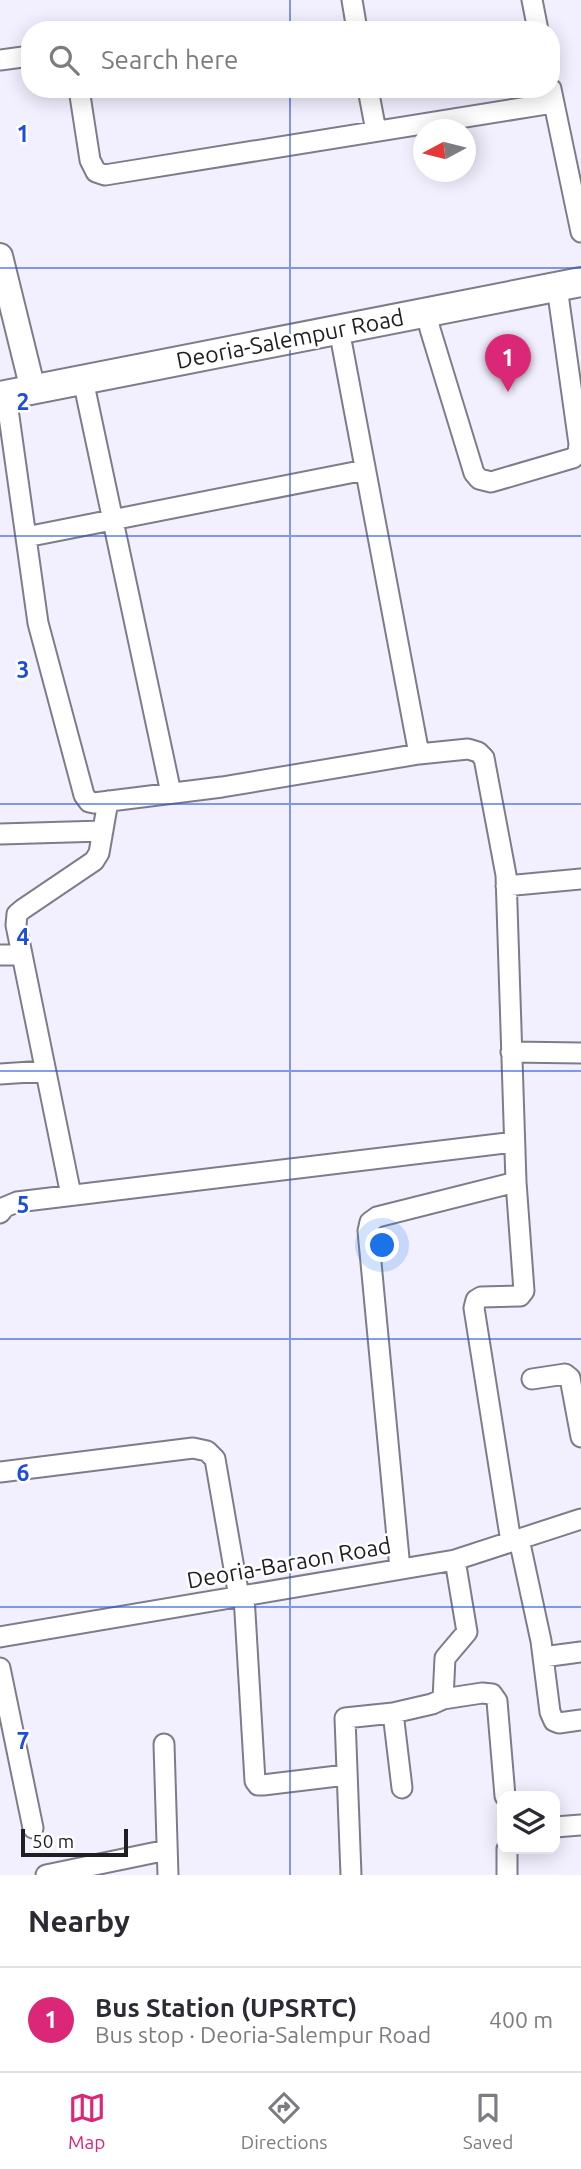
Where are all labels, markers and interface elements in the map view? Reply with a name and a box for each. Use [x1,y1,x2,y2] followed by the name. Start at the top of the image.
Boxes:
[21,21,560,98] search box
[45,41,83,79] icon: search
[101,45,238,74] text: Search here
[413,119,476,182] north arrow
[17,121,29,146] text: 1
[174,304,406,373] street label: Deoria-Salempur Road
[485,334,531,392] pin: 1
[17,389,29,414] text: 2
[17,657,29,682] text: 3
[17,924,30,949] text: 4
[17,1192,29,1217] text: 5
[365,1228,399,1262] your location
[17,1460,30,1485] text: 6
[185,1532,393,1593] street label: Deoria-Baraon Road
[17,1728,29,1753] text: 7
[497,1791,560,1854] map controls
[497,1791,560,1854] button: layers
[21,1826,128,1858] scale bar
[32,1830,74,1852] text: 50 m
[28,1904,130,1938] text: Nearby
[95,1993,357,2022] text: Bus Station (UPSRTC)
[45,2007,57,2032] text: 1
[489,2007,553,2032] text: 400 m
[95,2022,431,2047] text: Bus stop · Deoria-Salempur Road
[68,2089,106,2153] tab: Map
[241,2089,328,2153] tab: Directions
[463,2089,513,2153] tab: Saved

